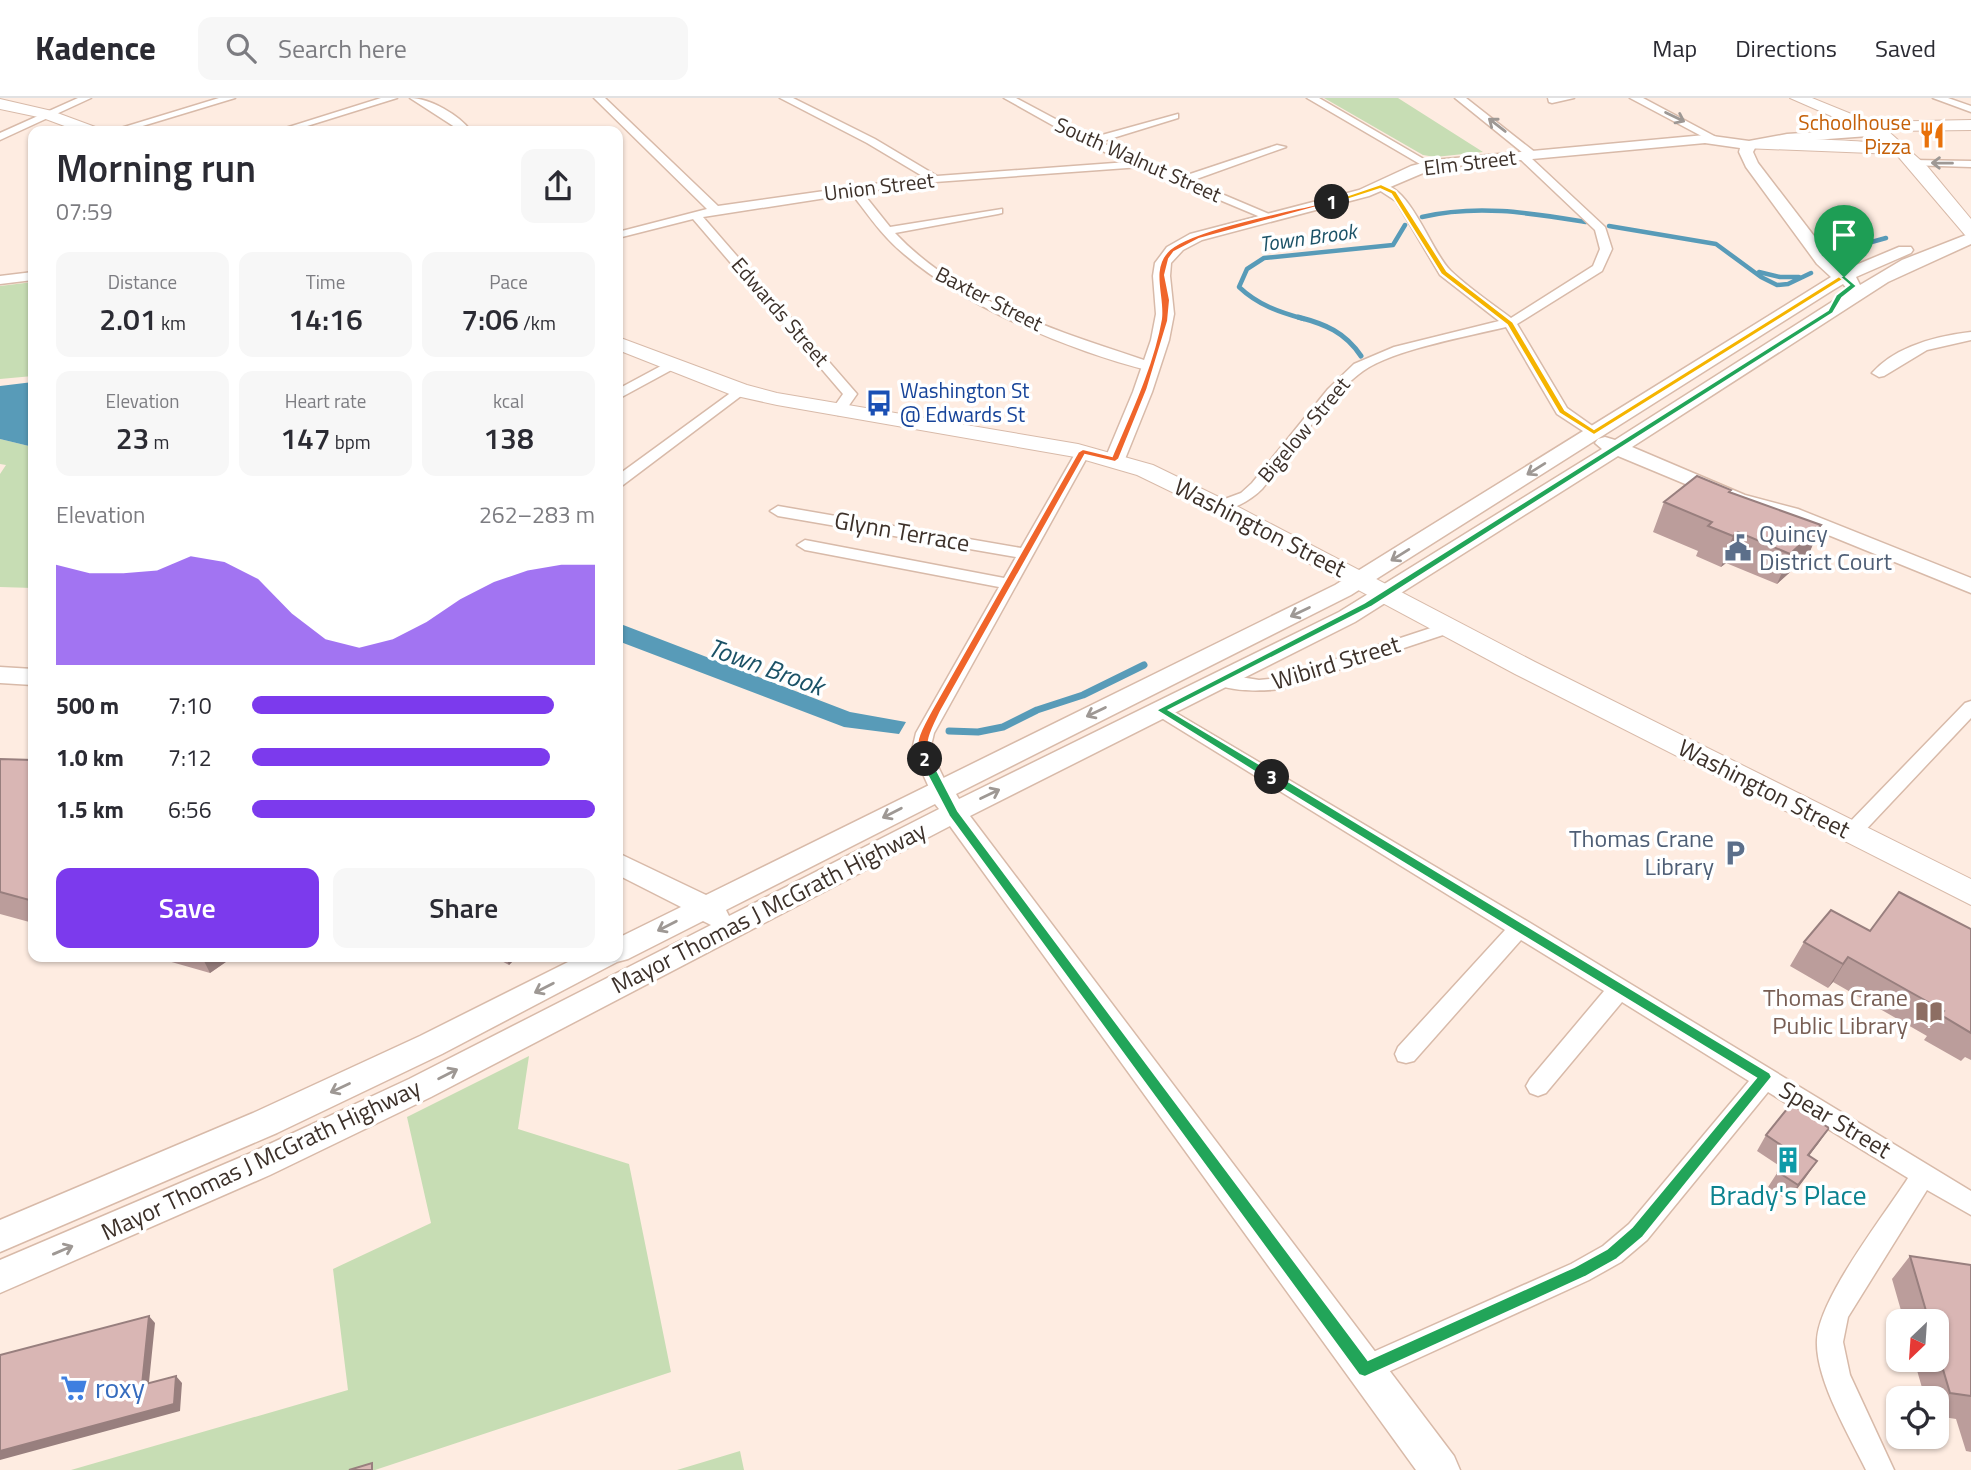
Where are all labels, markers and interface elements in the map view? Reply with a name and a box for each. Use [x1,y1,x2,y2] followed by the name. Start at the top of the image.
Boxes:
[198,17,688,80] search box
[35,23,156,73] text: Kadence
[222,29,260,67] icon: search
[278,29,407,68] text: Search here
[1652,30,1697,66] text: Map
[1735,30,1837,66] text: Directions
[1875,30,1936,66] text: Saved
[1798,106,1911,162] place label: Schoolhouse Pizza
[1050,108,1227,210] street label: South Walnut Street
[1664,111,1685,125] one-way arrow
[1488,118,1506,133] one-way arrow
[1917,120,1947,150] restaurant icon: Schoolhouse Pizza
[56,139,256,197] text: Morning run
[1422,140,1518,184] street label: Elm Street
[521,149,595,223] button: share
[1930,156,1953,170] one-way arrow
[822,163,936,209] street label: Union Street
[1314,184,1350,220] pin: 1
[1326,187,1337,216] text: 1
[56,194,113,229] text: 07:59
[1814,205,1874,277] pin
[1257,214,1361,260] water label: Town Brook
[1825,216,1863,254] icon: arrive
[724,250,838,373] street label: Edwards Street
[930,257,1049,339] street label: Baxter Street
[108,267,177,296] text: Distance
[306,267,345,296] text: Time
[489,267,528,296] text: Pace
[99,296,157,342] text: 2.01
[288,296,363,342] text: 14:16
[461,296,519,342] text: 7:06
[157,308,186,337] text: km
[519,308,556,337] text: /km
[1249,369,1358,489] street label: Bigelow Street
[900,374,1030,430] place label: Washington St @ Edwards St
[106,386,179,415] text: Elevation
[285,386,366,415] text: Heart rate
[493,386,524,415] text: kcal
[864,388,894,418] bus stop icon: Washington St @ Edwards St
[116,415,149,461] text: 23
[280,415,331,461] text: 147
[483,415,534,461] text: 138
[149,427,169,456] text: m
[331,427,371,456] text: bpm
[1526,462,1546,476] one-way arrow
[1168,468,1353,586] street label: Washington Street
[56,497,145,532] text: Elevation
[479,497,595,532] text: 262–283 m
[832,501,973,561] street label: Glynn Terrace
[1759,515,1893,579] place label: Quincy District Court
[1723,533,1753,563] public building icon: Quincy District Court
[1390,548,1410,562] one-way arrow
[1290,606,1311,620] one-way arrow
[1267,625,1405,699] street label: Wibird Street
[703,628,833,707] water label: Town Brook
[56,688,119,723] text: 500 m
[168,688,212,723] text: 7:10
[1086,706,1107,720] one-way arrow
[1672,729,1857,847] street label: Washington Street
[56,740,124,775] text: 1.0 km
[168,740,212,775] text: 7:12
[908,742,942,776] pin: 2
[919,744,930,773] text: 2
[1254,760,1290,794] pin: 3
[1266,762,1277,791] text: 3
[979,787,1000,801] one-way arrow
[56,792,124,827] text: 1.5 km
[168,792,212,827] text: 6:56
[882,807,903,821] one-way arrow
[605,812,933,1002] street label: Mayor Thomas J McGrath Highway
[1569,820,1714,884] place label: Thomas Crane Library
[1720,838,1750,868] parking icon: Thomas Crane Library
[56,868,319,948] button: Save
[333,868,595,948] button: Share
[657,920,678,934] one-way arrow
[1763,979,1908,1043] place label: Thomas Crane Public Library
[534,981,555,995] one-way arrow
[1914,997,1944,1027] library icon: Thomas Crane Public Library
[437,1066,458,1080] one-way arrow
[95,1069,427,1249] street label: Mayor Thomas J McGrath Highway
[1773,1071,1899,1167] street label: Spear Street
[330,1082,351,1095] one-way arrow
[1773,1145,1803,1175] building icon: Brady's Place
[1709,1173,1867,1216] place label: Brady's Place
[51,1243,73,1256] one-way arrow
[1886,1309,1950,1372] north arrow
[1886,1309,1949,1449] map controls
[95,1366,145,1409] place label: roxy
[59,1373,89,1403] supermarket icon: roxy
[1886,1386,1949,1449] button: locate

